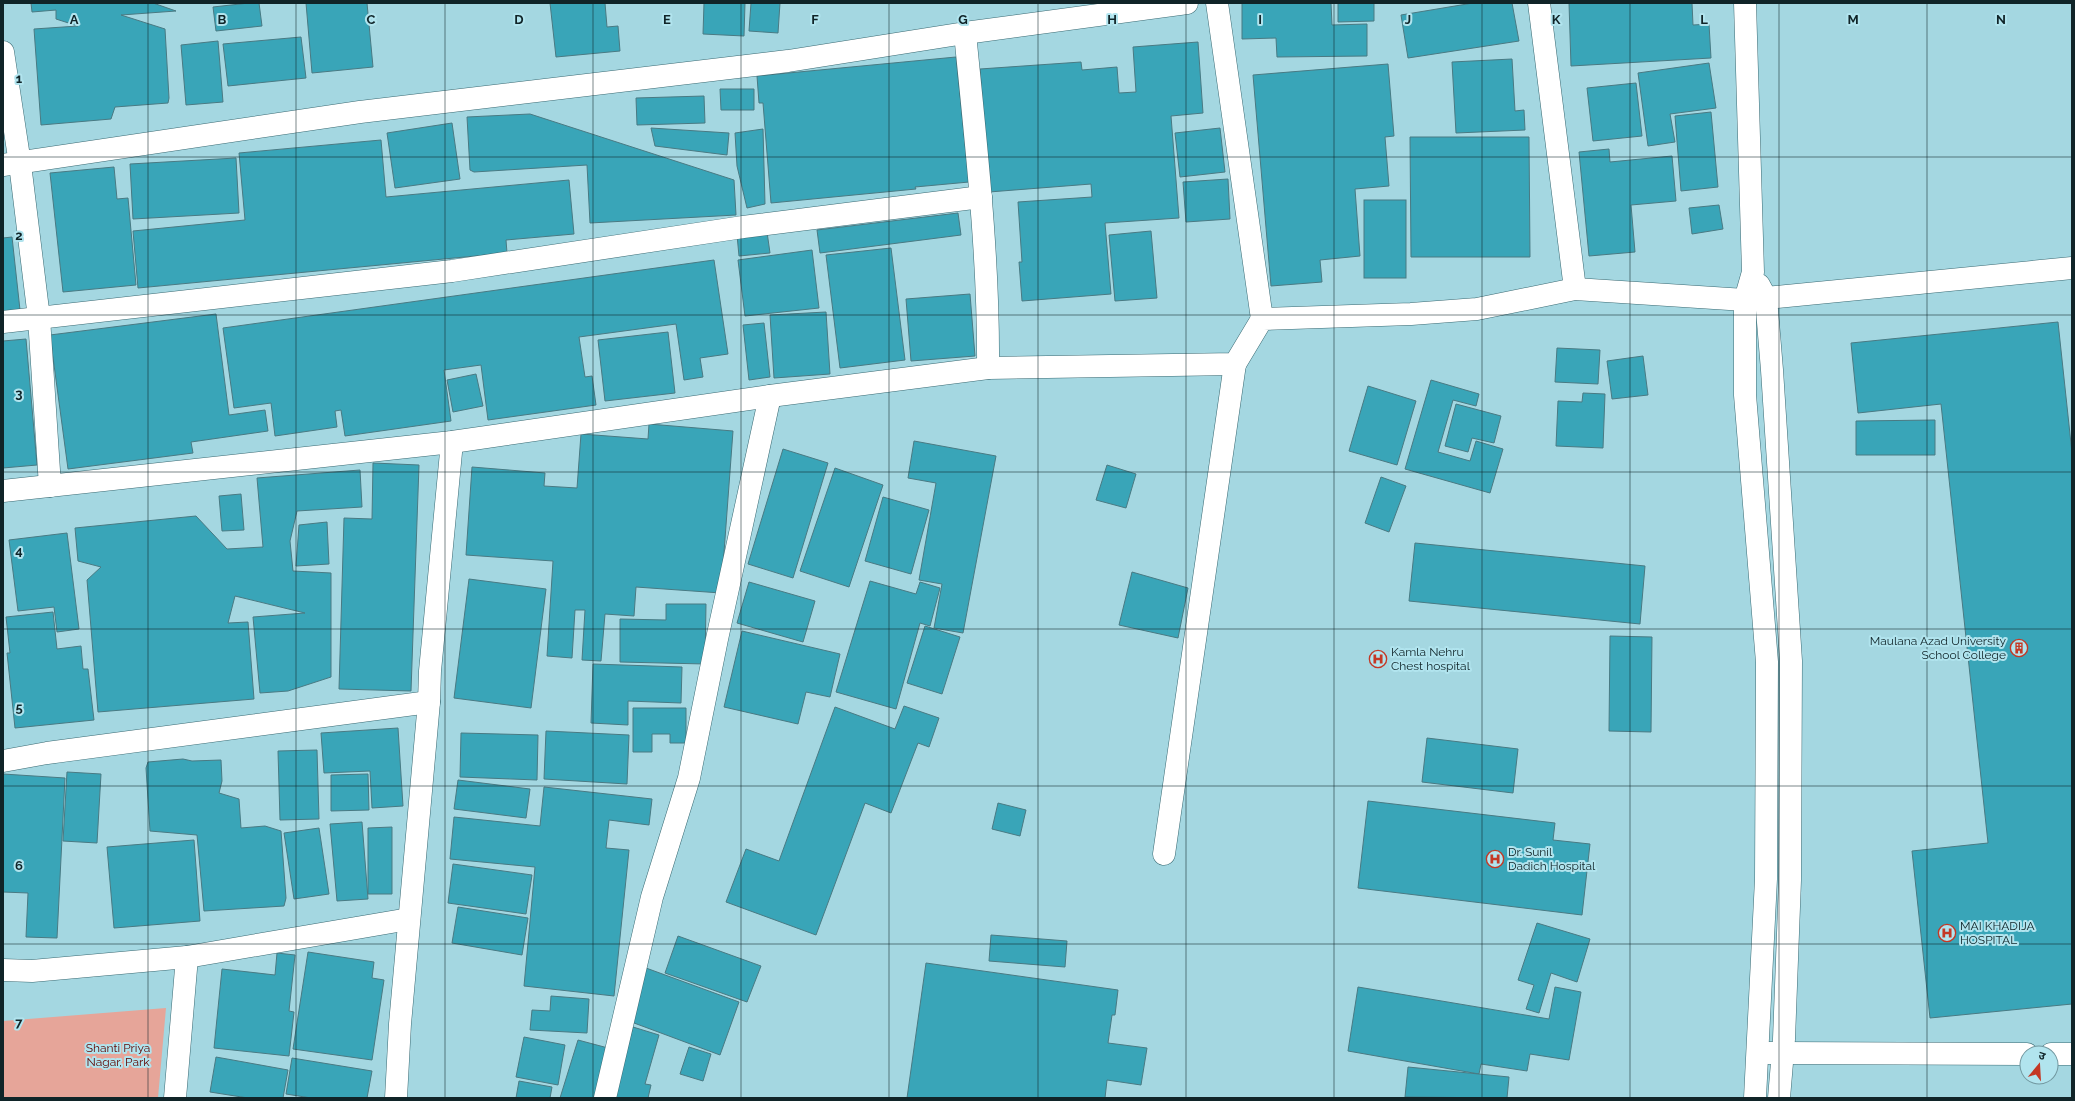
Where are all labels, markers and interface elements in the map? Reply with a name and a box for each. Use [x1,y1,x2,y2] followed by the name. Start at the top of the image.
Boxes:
[70,12,79,27] text: A
[218,12,227,27] text: B
[367,12,376,27] text: C
[514,12,524,27] text: D
[663,12,671,27] text: E
[811,12,819,27] text: F
[958,12,968,27] text: G
[1107,12,1117,27] text: H
[1258,12,1262,27] text: I
[1405,12,1411,27] text: J
[1552,12,1561,27] text: K
[1700,12,1708,27] text: L
[1847,12,1859,27] text: M
[1996,12,2006,27] text: N
[16,71,23,86] text: 1
[15,228,23,243] text: 2
[15,386,23,401] text: 3
[15,543,23,558] text: 4
[1870,634,2006,662] place label: Maulana Azad University School College
[2009,638,2029,658] building icon: Maulana Azad University School College
[1391,645,1471,673] place label: Kamla Nehru Chest hospital
[1368,649,1388,669] hospital icon: Kamla Nehru Chest hospital
[15,700,23,715] text: 5
[1508,845,1596,873] place label: Dr. Sunil Dadich Hospital
[1485,849,1505,869] hospital icon: Dr. Sunil Dadich Hospital
[15,858,23,873] text: 6
[1960,919,2035,947] place label: MAI KHADIJA HOSPITAL
[1937,923,1957,943] hospital icon: MAI KHADIJA HOSPITAL
[15,1015,23,1030] text: 7
[86,1041,150,1069] park label: Shanti Priya Nagar, Park
[2019,1045,2059,1085] north arrow
[2037,1049,2048,1063] text: उ

